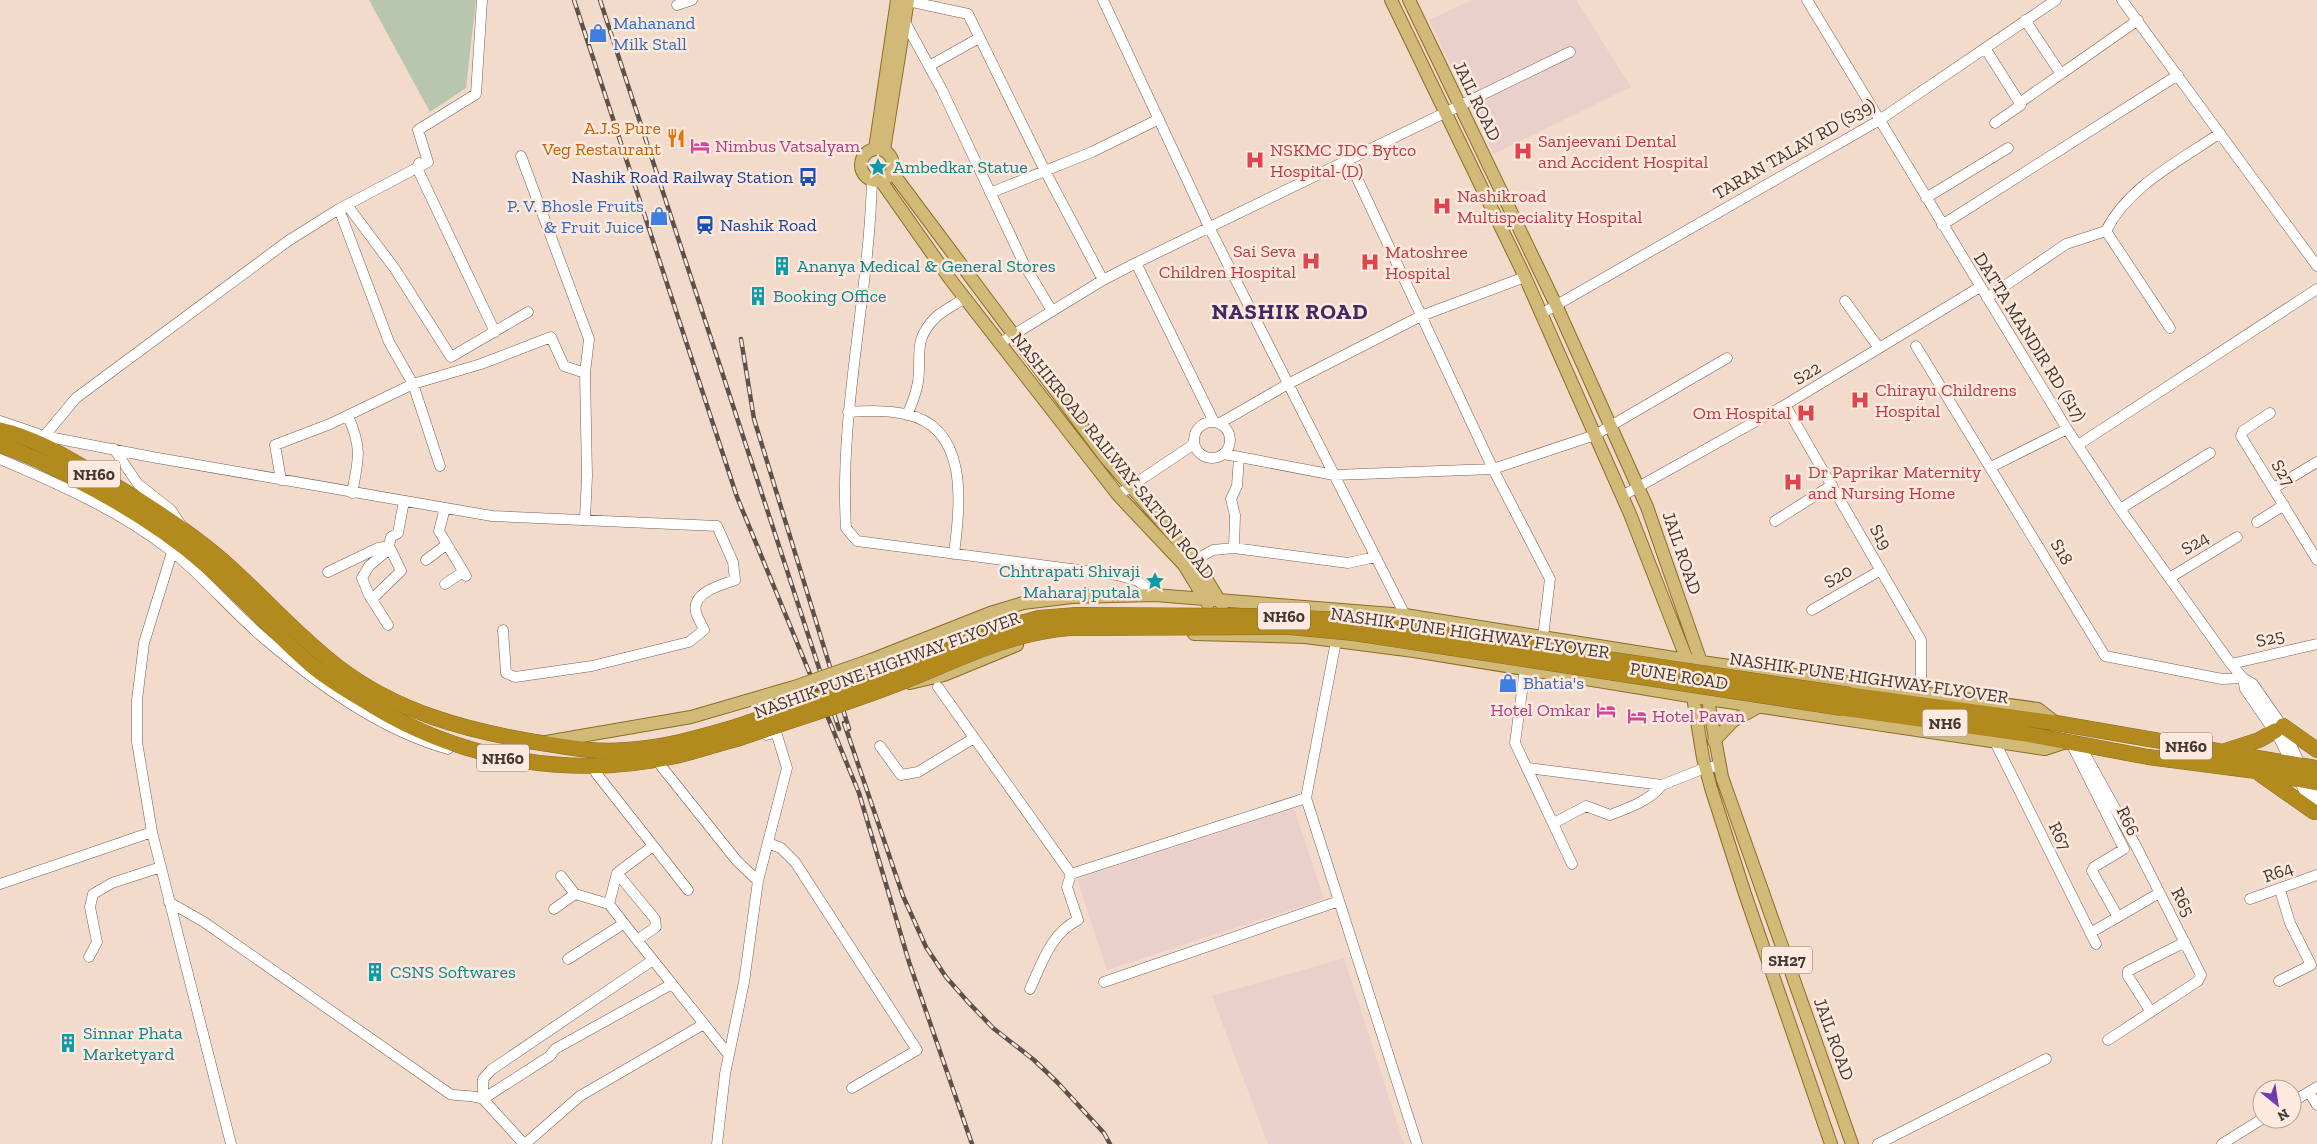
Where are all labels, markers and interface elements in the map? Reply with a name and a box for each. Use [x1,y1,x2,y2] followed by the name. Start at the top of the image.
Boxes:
[613,12,695,55] place label: Mahanand Milk Stall
[587,22,609,44] shop icon: Mahanand Milk Stall
[1448,57,1506,145] street label: JAIL ROAD
[1709,94,1879,204] street label: TARAN TALAV RD (S39)
[541,117,661,160] place label: A.J.S Pure Veg Restaurant
[665,127,687,149] restaurant icon: A.J.S Pure Veg Restaurant
[1538,130,1709,173] place label: Sanjeevani Dental and Accident Hospital
[689,135,711,157] hotel icon: Nimbus Vatsalyam
[715,135,861,157] place label: Nimbus Vatsalyam
[1270,139,1416,182] place label: NSKMC JDC Bytco Hospital-(D)
[1512,140,1534,162] hospital icon: Sanjeevani Dental and Accident Hospital
[1244,149,1266,171] hospital icon: NSKMC JDC Bytco Hospital-(D)
[867,156,889,178] place icon: Ambedkar Statue
[893,156,1028,178] place label: Ambedkar Statue
[572,166,794,188] place label: Nashik Road Railway Station
[797,166,819,188] bus stop icon: Nashik Road Railway Station
[1457,185,1642,228] place label: Nashikroad Multispeciality Hospital
[507,195,644,238] place label: P. V. Bhosle Fruits & Fruit Juice
[1431,195,1453,217] hospital icon: Nashikroad Multispeciality Hospital
[648,205,670,227] shop icon: P. V. Bhosle Fruits & Fruit Juice
[694,214,716,236] station icon: Nashik Road
[720,214,817,236] place label: Nashik Road
[1159,240,1296,283] place label: Sai Seva Children Hospital
[1385,241,1468,284] place label: Matoshree Hospital
[1969,248,2091,426] street label: DATTA MANDIR RD (S17)
[1300,250,1322,272] hospital icon: Sai Seva Children Hospital
[1359,251,1381,273] hospital icon: Matoshree Hospital
[771,255,793,277] building icon: Ananya Medical & General Stores
[797,255,1056,277] place label: Ananya Medical & General Stores
[747,285,769,307] building icon: Booking Office
[773,285,887,307] place label: Booking Office
[1211,298,1369,325] district label: NASHIK ROAD
[1006,328,1220,584] street label: NASHIKROAD RAILWAY-SATION ROAD
[1789,356,1825,390] street label: S22
[1875,379,2017,422] place label: Chirayu Childrens Hospital
[1849,389,1871,411] hospital icon: Chirayu Childrens Hospital
[1693,402,1791,424] place label: Om Hospital
[1795,402,1817,424] hospital icon: Om Hospital
[2266,456,2300,491] street label: S27
[68,460,120,488] road number: NH60
[1808,461,1982,504] place label: Dr Paprikar Maternity and Nursing Home
[1782,471,1804,493] hospital icon: Dr Paprikar Maternity and Nursing Home
[1658,509,1706,597] street label: JAIL ROAD
[1865,520,1897,554] street label: S19
[2177,526,2213,560] street label: S24
[2046,535,2078,569] street label: S18
[1820,559,1856,593] street label: S20
[999,560,1140,603] place label: Chhtrapati Shivaji Maharaj putala
[1144,570,1166,592] place icon: Chhtrapati Shivaji Maharaj putala
[1258,602,1310,630] road number: NH60
[1329,603,1611,663] street label: NASHIK PUNE HIGHWAY FLYOVER
[751,607,1023,723] street label: NASHIK PUNE HIGHWAY FLYOVER
[2254,624,2286,652] street label: S25
[1728,648,2010,708] street label: NASHIK PUNE HIGHWAY FLYOVER
[1628,657,1730,695] street label: PUNE ROAD
[1497,672,1519,694] shop icon: Bhatia's
[1523,672,1584,694] place label: Bhatia's
[1490,699,1591,721] place label: Hotel Omkar
[1595,699,1617,721] hotel icon: Hotel Omkar
[1626,705,1648,727] hotel icon: Hotel Pavan
[1652,705,1746,727] place label: Hotel Pavan
[1922,710,1968,736] road number: NH6
[2160,732,2212,759] road number: NH60
[477,744,529,771] road number: NH60
[2112,803,2144,839] street label: R66
[2044,818,2076,854] street label: R67
[2260,856,2296,888] street label: R64
[2166,884,2200,920] street label: R65
[1762,946,1812,974] road number: SH27
[364,961,386,983] building icon: CSNS Softwares
[390,961,516,983] place label: CSNS Softwares
[1809,995,1859,1083] street label: JAIL ROAD
[83,1022,183,1065] place label: Sinnar Phata Marketyard
[57,1032,79,1054] building icon: Sinnar Phata Marketyard
[2252,1079,2302,1129] north arrow
[2274,1105,2292,1125] text: N

